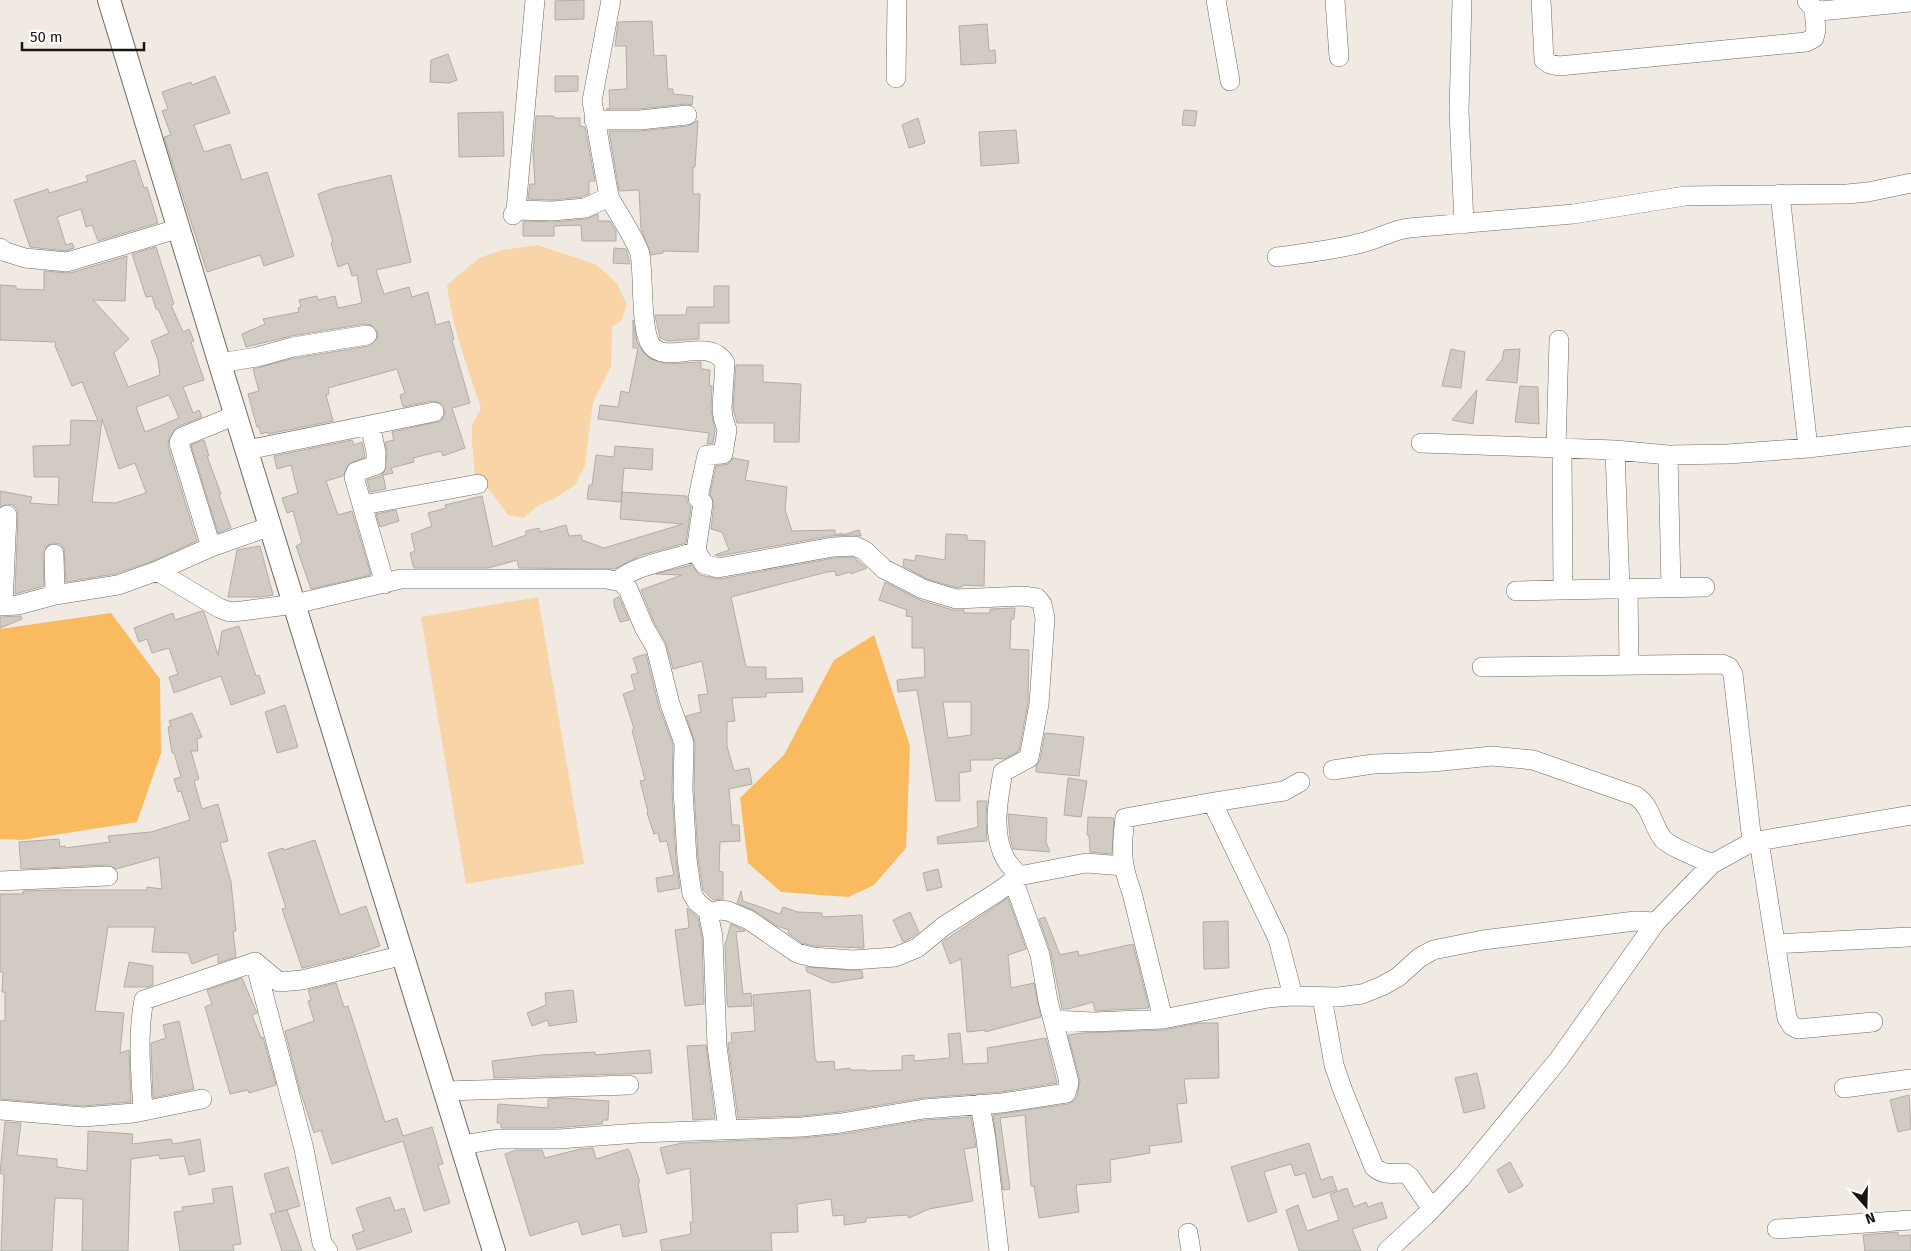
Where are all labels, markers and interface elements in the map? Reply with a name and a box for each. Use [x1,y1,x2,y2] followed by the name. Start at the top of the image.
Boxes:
[22,20,145,52] scale bar
[30,28,63,46] text: 50 m
[1841,1181,1891,1231] north arrow
[1863,1208,1878,1227] text: N

